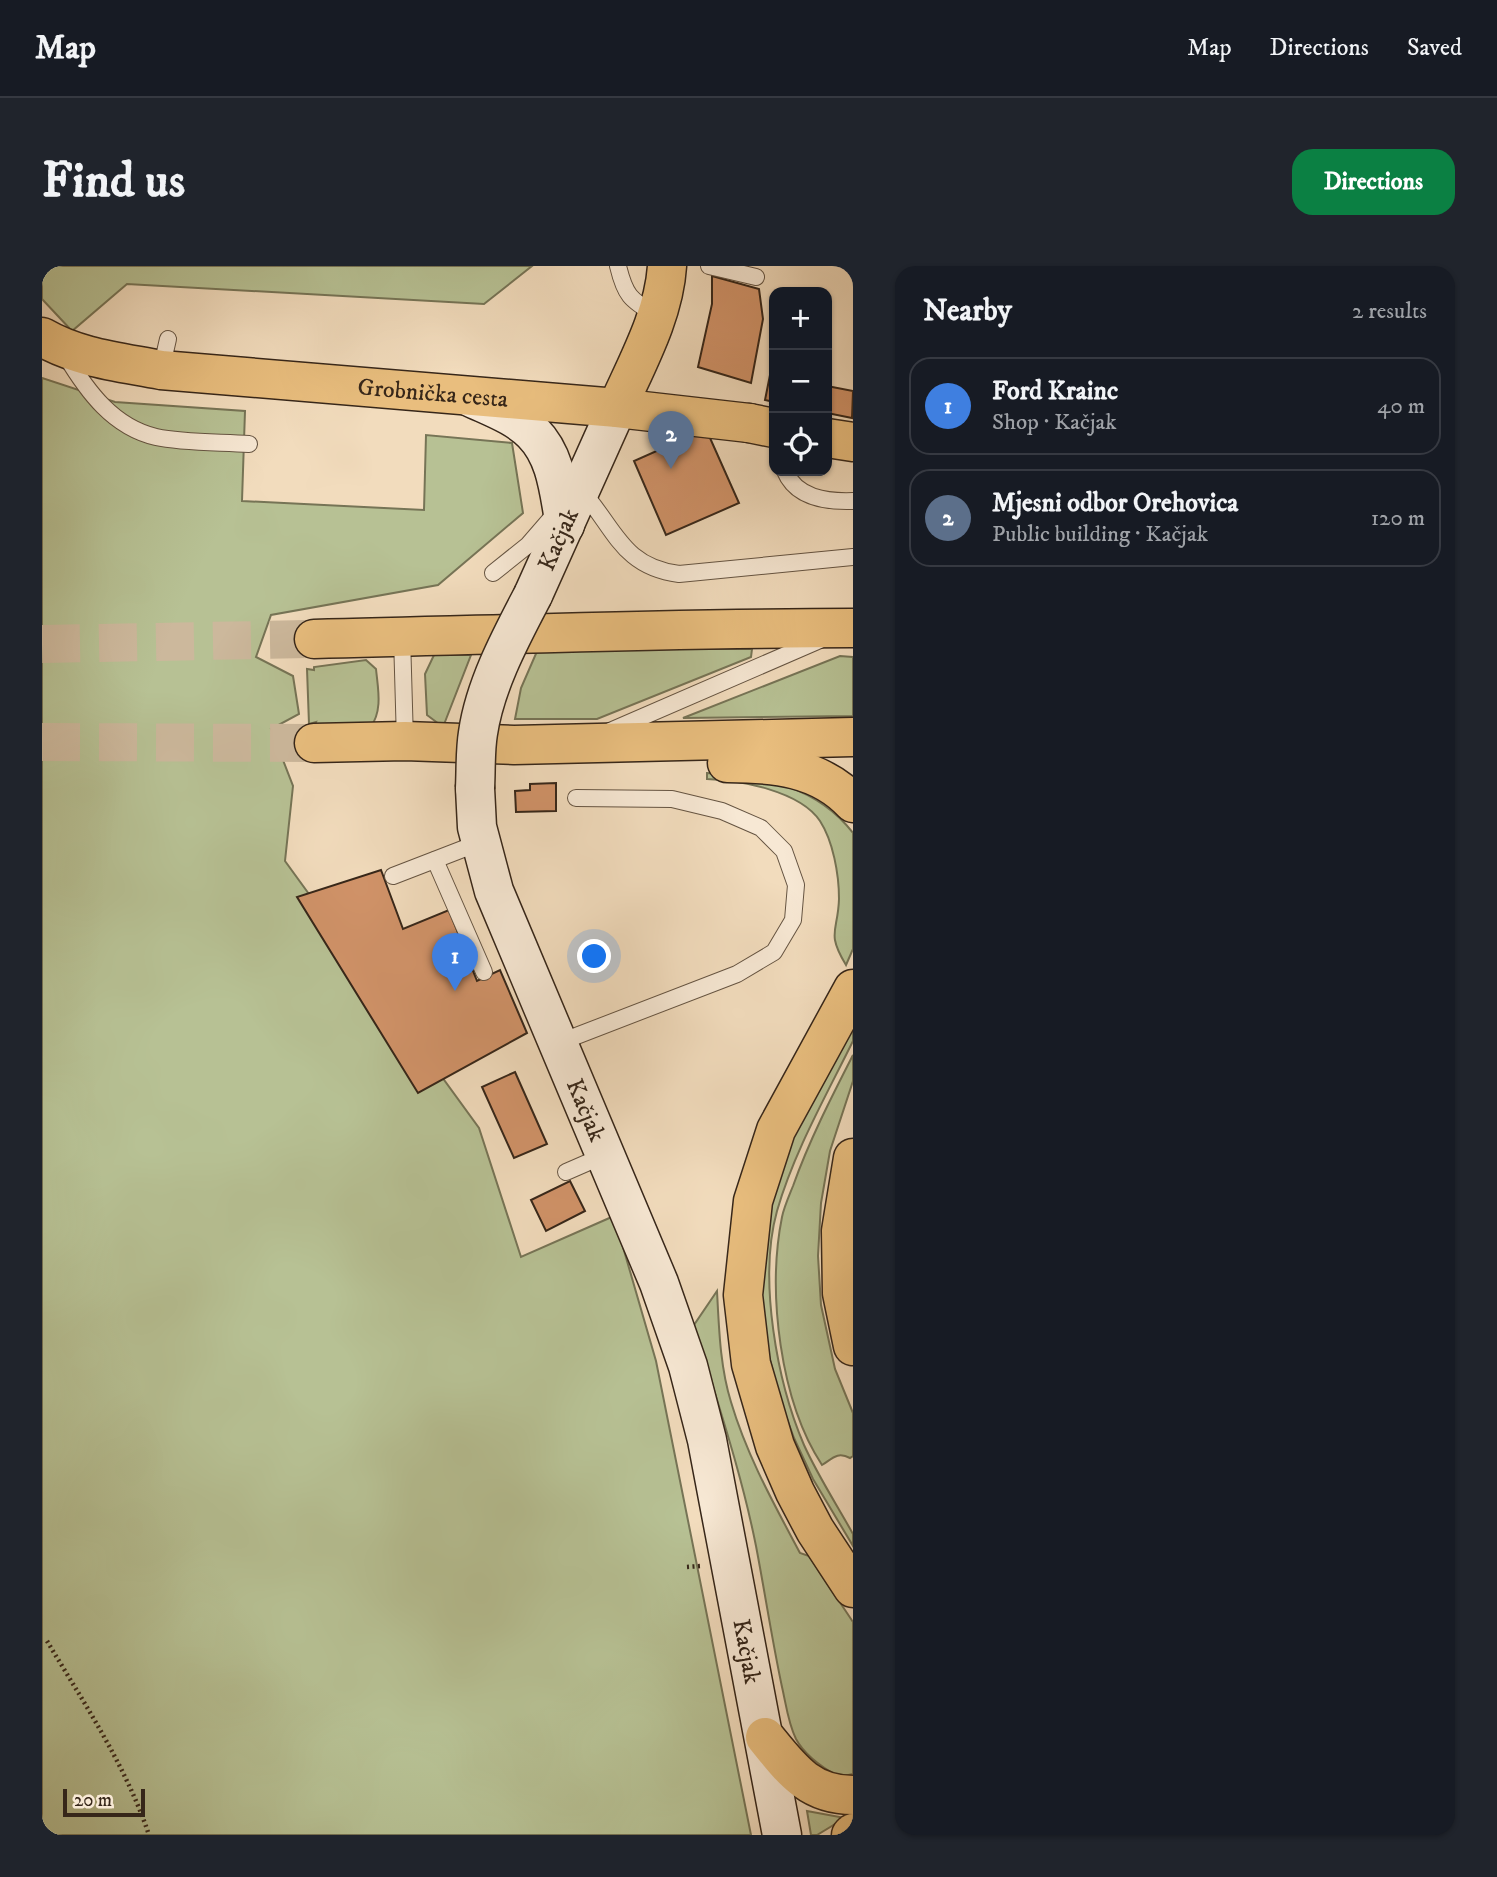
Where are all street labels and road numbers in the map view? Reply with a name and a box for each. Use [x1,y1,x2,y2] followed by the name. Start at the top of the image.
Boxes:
[356,372,510,415] street label: Grobnička cesta
[532,504,586,576] street label: Kačjak
[559,1075,612,1147] street label: Kačjak
[725,1617,767,1686] street label: Kačjak

